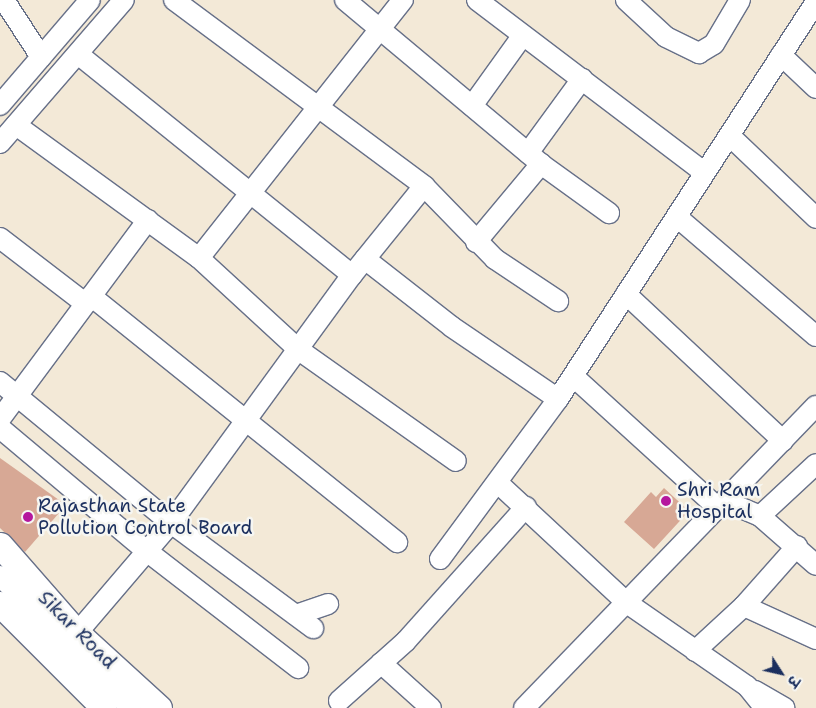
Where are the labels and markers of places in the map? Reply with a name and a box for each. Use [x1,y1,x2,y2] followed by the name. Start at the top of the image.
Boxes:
[677,479,760,523] place label: Shri Ram Hospital
[659,494,673,508] marker: Shri Ram Hospital
[38,495,253,539] place label: Rajasthan State Pollution Control Board
[22,511,34,523] marker: Rajasthan State Pollution Control Board

